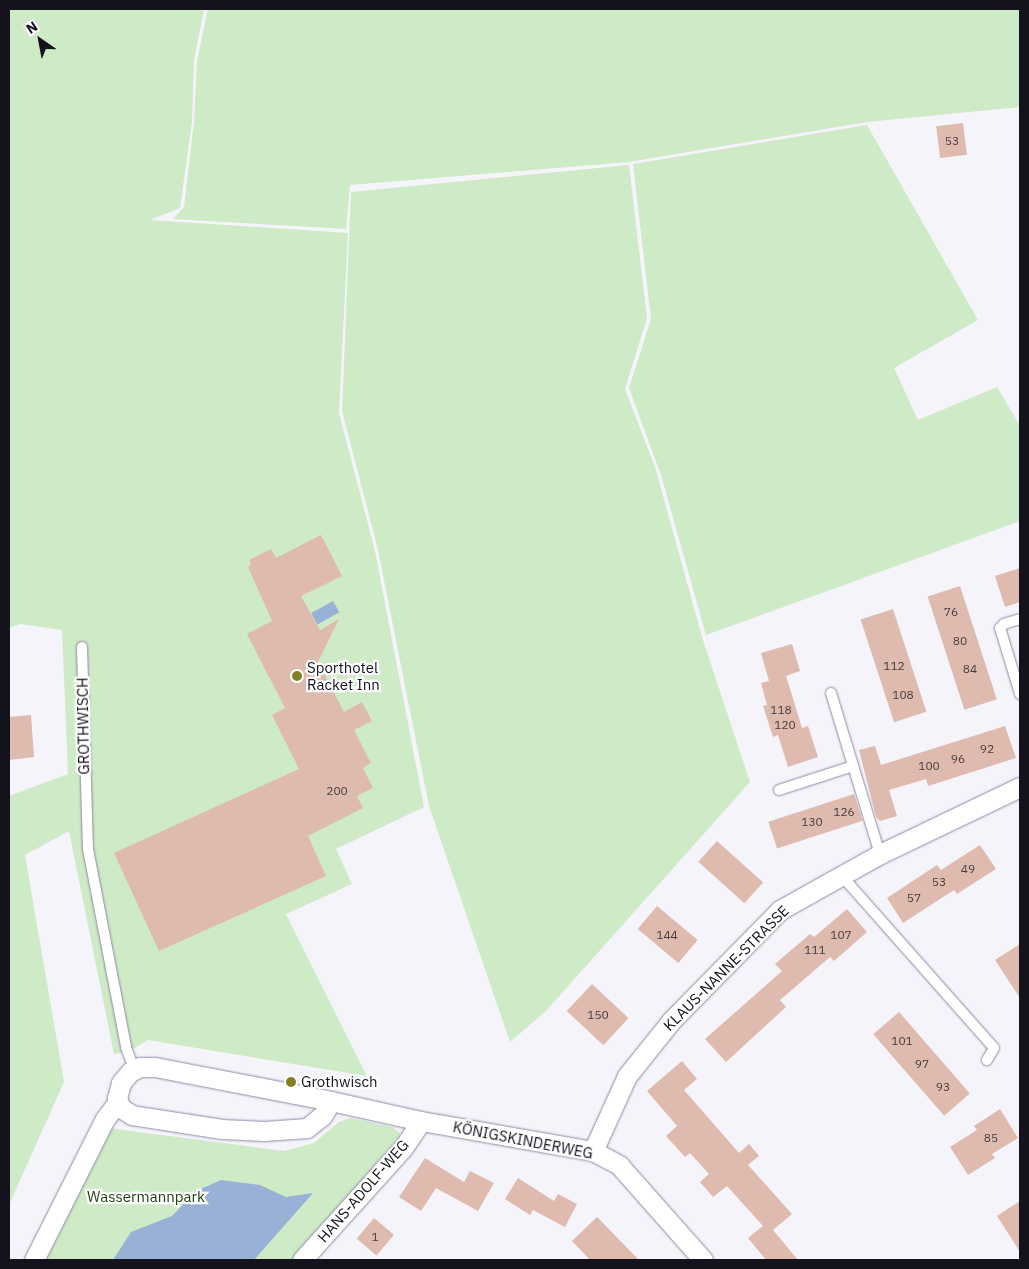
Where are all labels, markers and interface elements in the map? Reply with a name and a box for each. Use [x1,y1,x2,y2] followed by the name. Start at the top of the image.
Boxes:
[15,15,65,65] north arrow
[23,17,41,38] text: N
[945,134,959,148] house number: 53
[944,605,958,619] house number: 76
[953,634,967,648] house number: 80
[307,658,380,693] place label: Sporthotel Racket Inn
[883,659,905,673] house number: 112
[963,662,977,676] house number: 84
[291,670,303,682] marker: Sporthotel Racket Inn
[73,677,93,775] street label: GROTHWISCH
[892,688,914,702] house number: 108
[770,703,792,717] house number: 118
[774,718,796,732] house number: 120
[980,742,994,756] house number: 92
[951,752,965,766] house number: 96
[918,759,940,773] house number: 100
[326,784,348,798] house number: 200
[833,805,855,819] house number: 126
[801,815,823,829] house number: 130
[961,862,975,876] house number: 49
[932,875,946,889] house number: 53
[907,891,921,905] house number: 57
[660,902,792,1034] street label: KLAUS-NANNE-STRASSE
[656,928,678,942] house number: 144
[830,928,852,942] house number: 107
[804,943,826,957] house number: 111
[587,1008,609,1022] house number: 150
[891,1034,913,1048] house number: 101
[915,1057,929,1071] house number: 97
[301,1073,378,1091] place label: Grothwisch
[285,1076,297,1088] marker: Grothwisch
[936,1080,950,1094] house number: 93
[451,1118,595,1162] street label: KÖNIGSKINDERWEG
[984,1131,998,1145] house number: 85
[314,1136,412,1246] street label: HANS-ADOLF-WEG
[87,1188,205,1206] park label: Wassermannpark
[371,1230,379,1244] house number: 1

